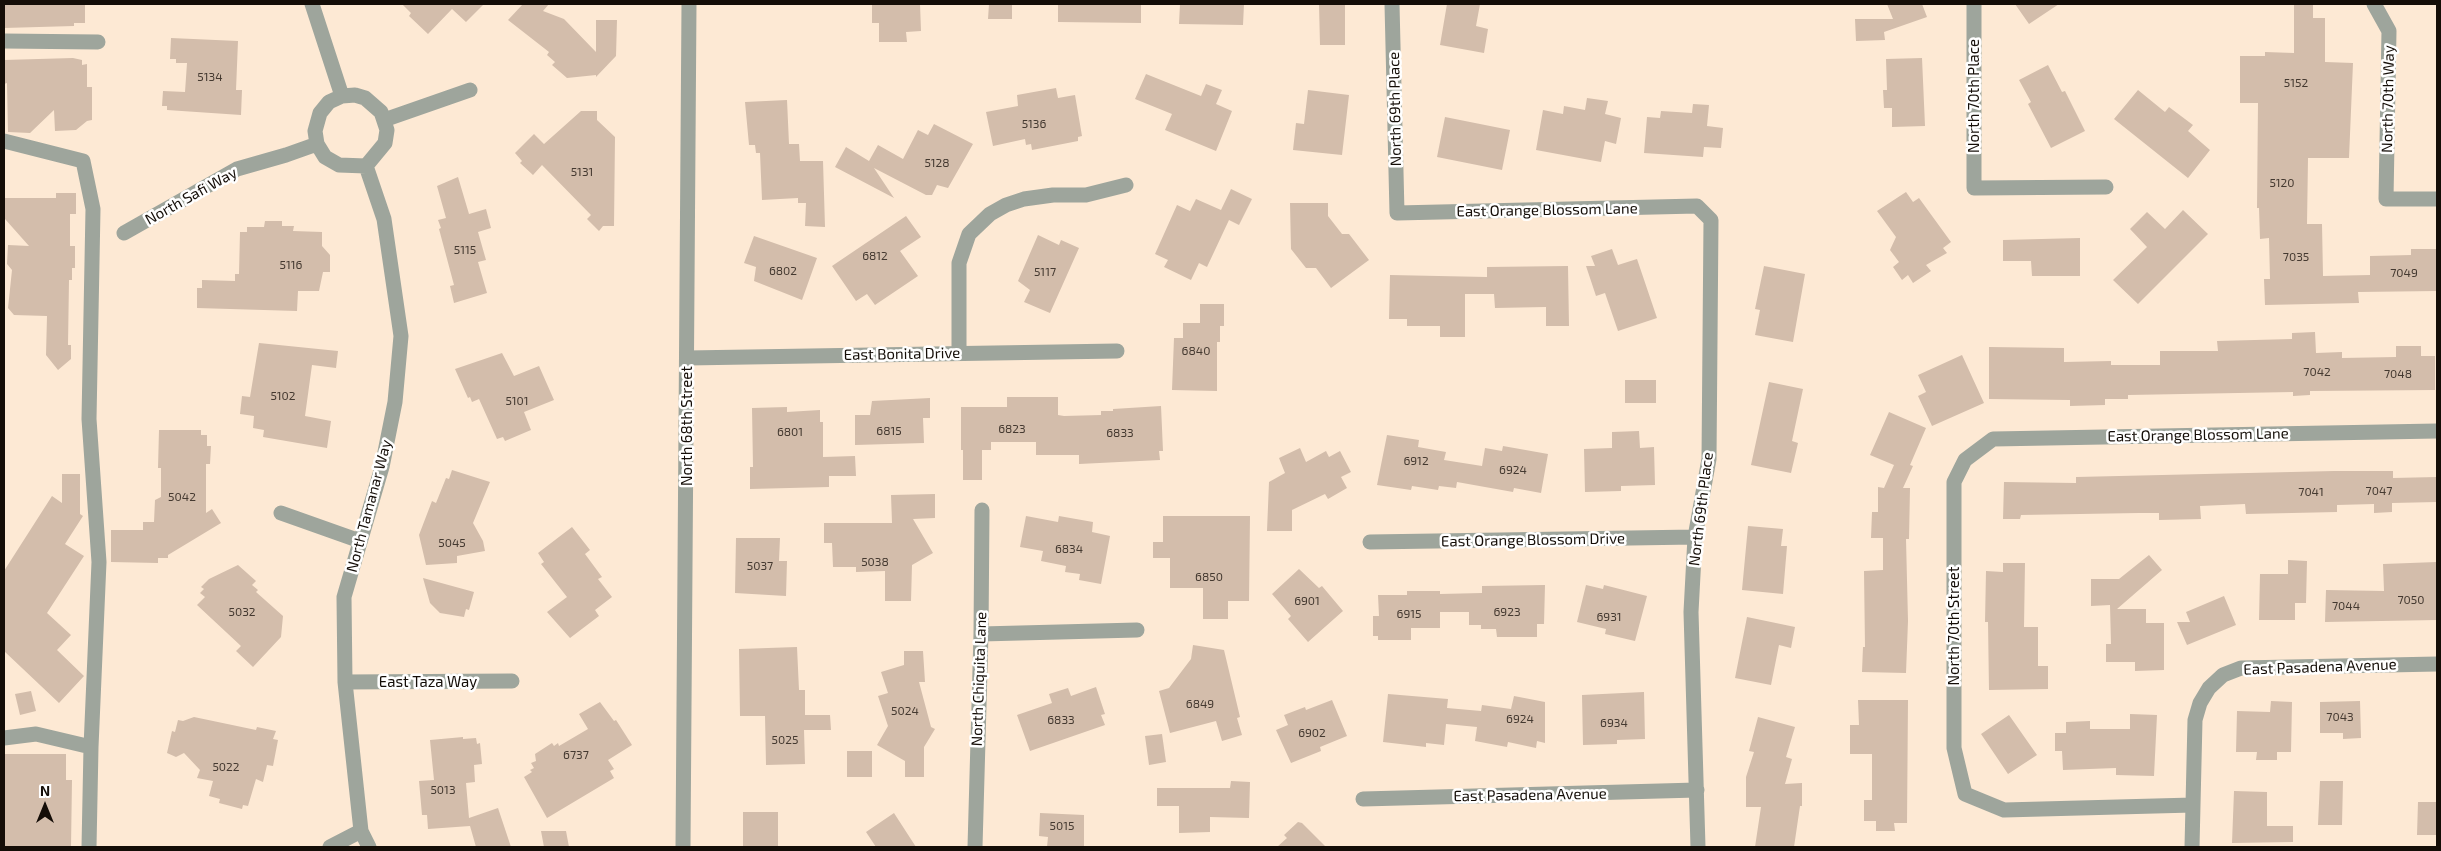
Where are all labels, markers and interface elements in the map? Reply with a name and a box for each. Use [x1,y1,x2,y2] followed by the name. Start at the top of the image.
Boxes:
[1965,39,1983,153] street label: North 70th Place
[2378,45,2398,153] street label: North 70th Way
[1385,52,1405,166] street label: North 69th Place
[197,70,223,84] house number: 5134
[2284,76,2308,90] house number: 5152
[1022,117,1046,131] house number: 5136
[924,156,950,170] house number: 5128
[142,163,240,229] street label: North Safi Way
[571,165,593,179] house number: 5131
[2269,176,2295,190] house number: 5120
[1456,199,1638,221] street label: East Orange Blossom Lane
[454,243,476,257] house number: 5115
[862,249,888,263] house number: 6812
[2283,250,2309,264] house number: 7035
[280,258,302,272] house number: 5116
[769,264,797,278] house number: 6802
[1034,265,1056,279] house number: 5117
[2390,266,2418,280] house number: 7049
[844,344,960,364] street label: East Bonita Drive
[1182,344,1210,358] house number: 6840
[2303,365,2331,379] house number: 7042
[678,366,696,486] street label: North 68th Street
[2384,367,2412,381] house number: 7048
[270,389,296,403] house number: 5102
[505,394,529,408] house number: 5101
[998,422,1026,436] house number: 6823
[876,424,902,438] house number: 6815
[2107,424,2289,446] street label: East Orange Blossom Lane
[777,425,803,439] house number: 6801
[1106,426,1134,440] house number: 6833
[343,438,395,574] street label: North Tamanar Way
[1685,451,1717,567] street label: North 69th Place
[1403,454,1429,468] house number: 6912
[1499,463,1527,477] house number: 6924
[2366,484,2392,498] house number: 7047
[2298,485,2324,499] house number: 7041
[168,490,196,504] house number: 5042
[1441,529,1625,551] street label: East Orange Blossom Drive
[438,536,466,550] house number: 5045
[1055,542,1083,556] house number: 6834
[861,555,889,569] house number: 5038
[747,559,773,573] house number: 5037
[1945,566,1963,686] street label: North 70th Street
[1195,570,1223,584] house number: 6850
[2397,593,2425,607] house number: 7050
[1294,594,1320,608] house number: 6901
[2332,599,2360,613] house number: 7044
[228,605,256,619] house number: 5032
[1493,605,1521,619] house number: 6923
[1397,607,1421,621] house number: 6915
[1596,610,1622,624] house number: 6931
[968,611,990,747] street label: North Chiquita Lane
[2243,655,2397,679] street label: East Pasadena Avenue
[379,673,477,691] street label: East Taza Way
[1186,697,1214,711] house number: 6849
[891,704,919,718] house number: 5024
[2326,710,2354,724] house number: 7043
[1506,712,1534,726] house number: 6924
[1047,713,1075,727] house number: 6833
[1600,716,1628,730] house number: 6934
[1298,726,1326,740] house number: 6902
[772,733,798,747] house number: 5025
[563,748,589,762] house number: 6737
[212,760,240,774] house number: 5022
[20,781,70,831] north arrow
[40,782,50,799] text: N
[430,783,456,797] house number: 5013
[1453,785,1607,805] street label: East Pasadena Avenue
[1050,819,1074,833] house number: 5015

